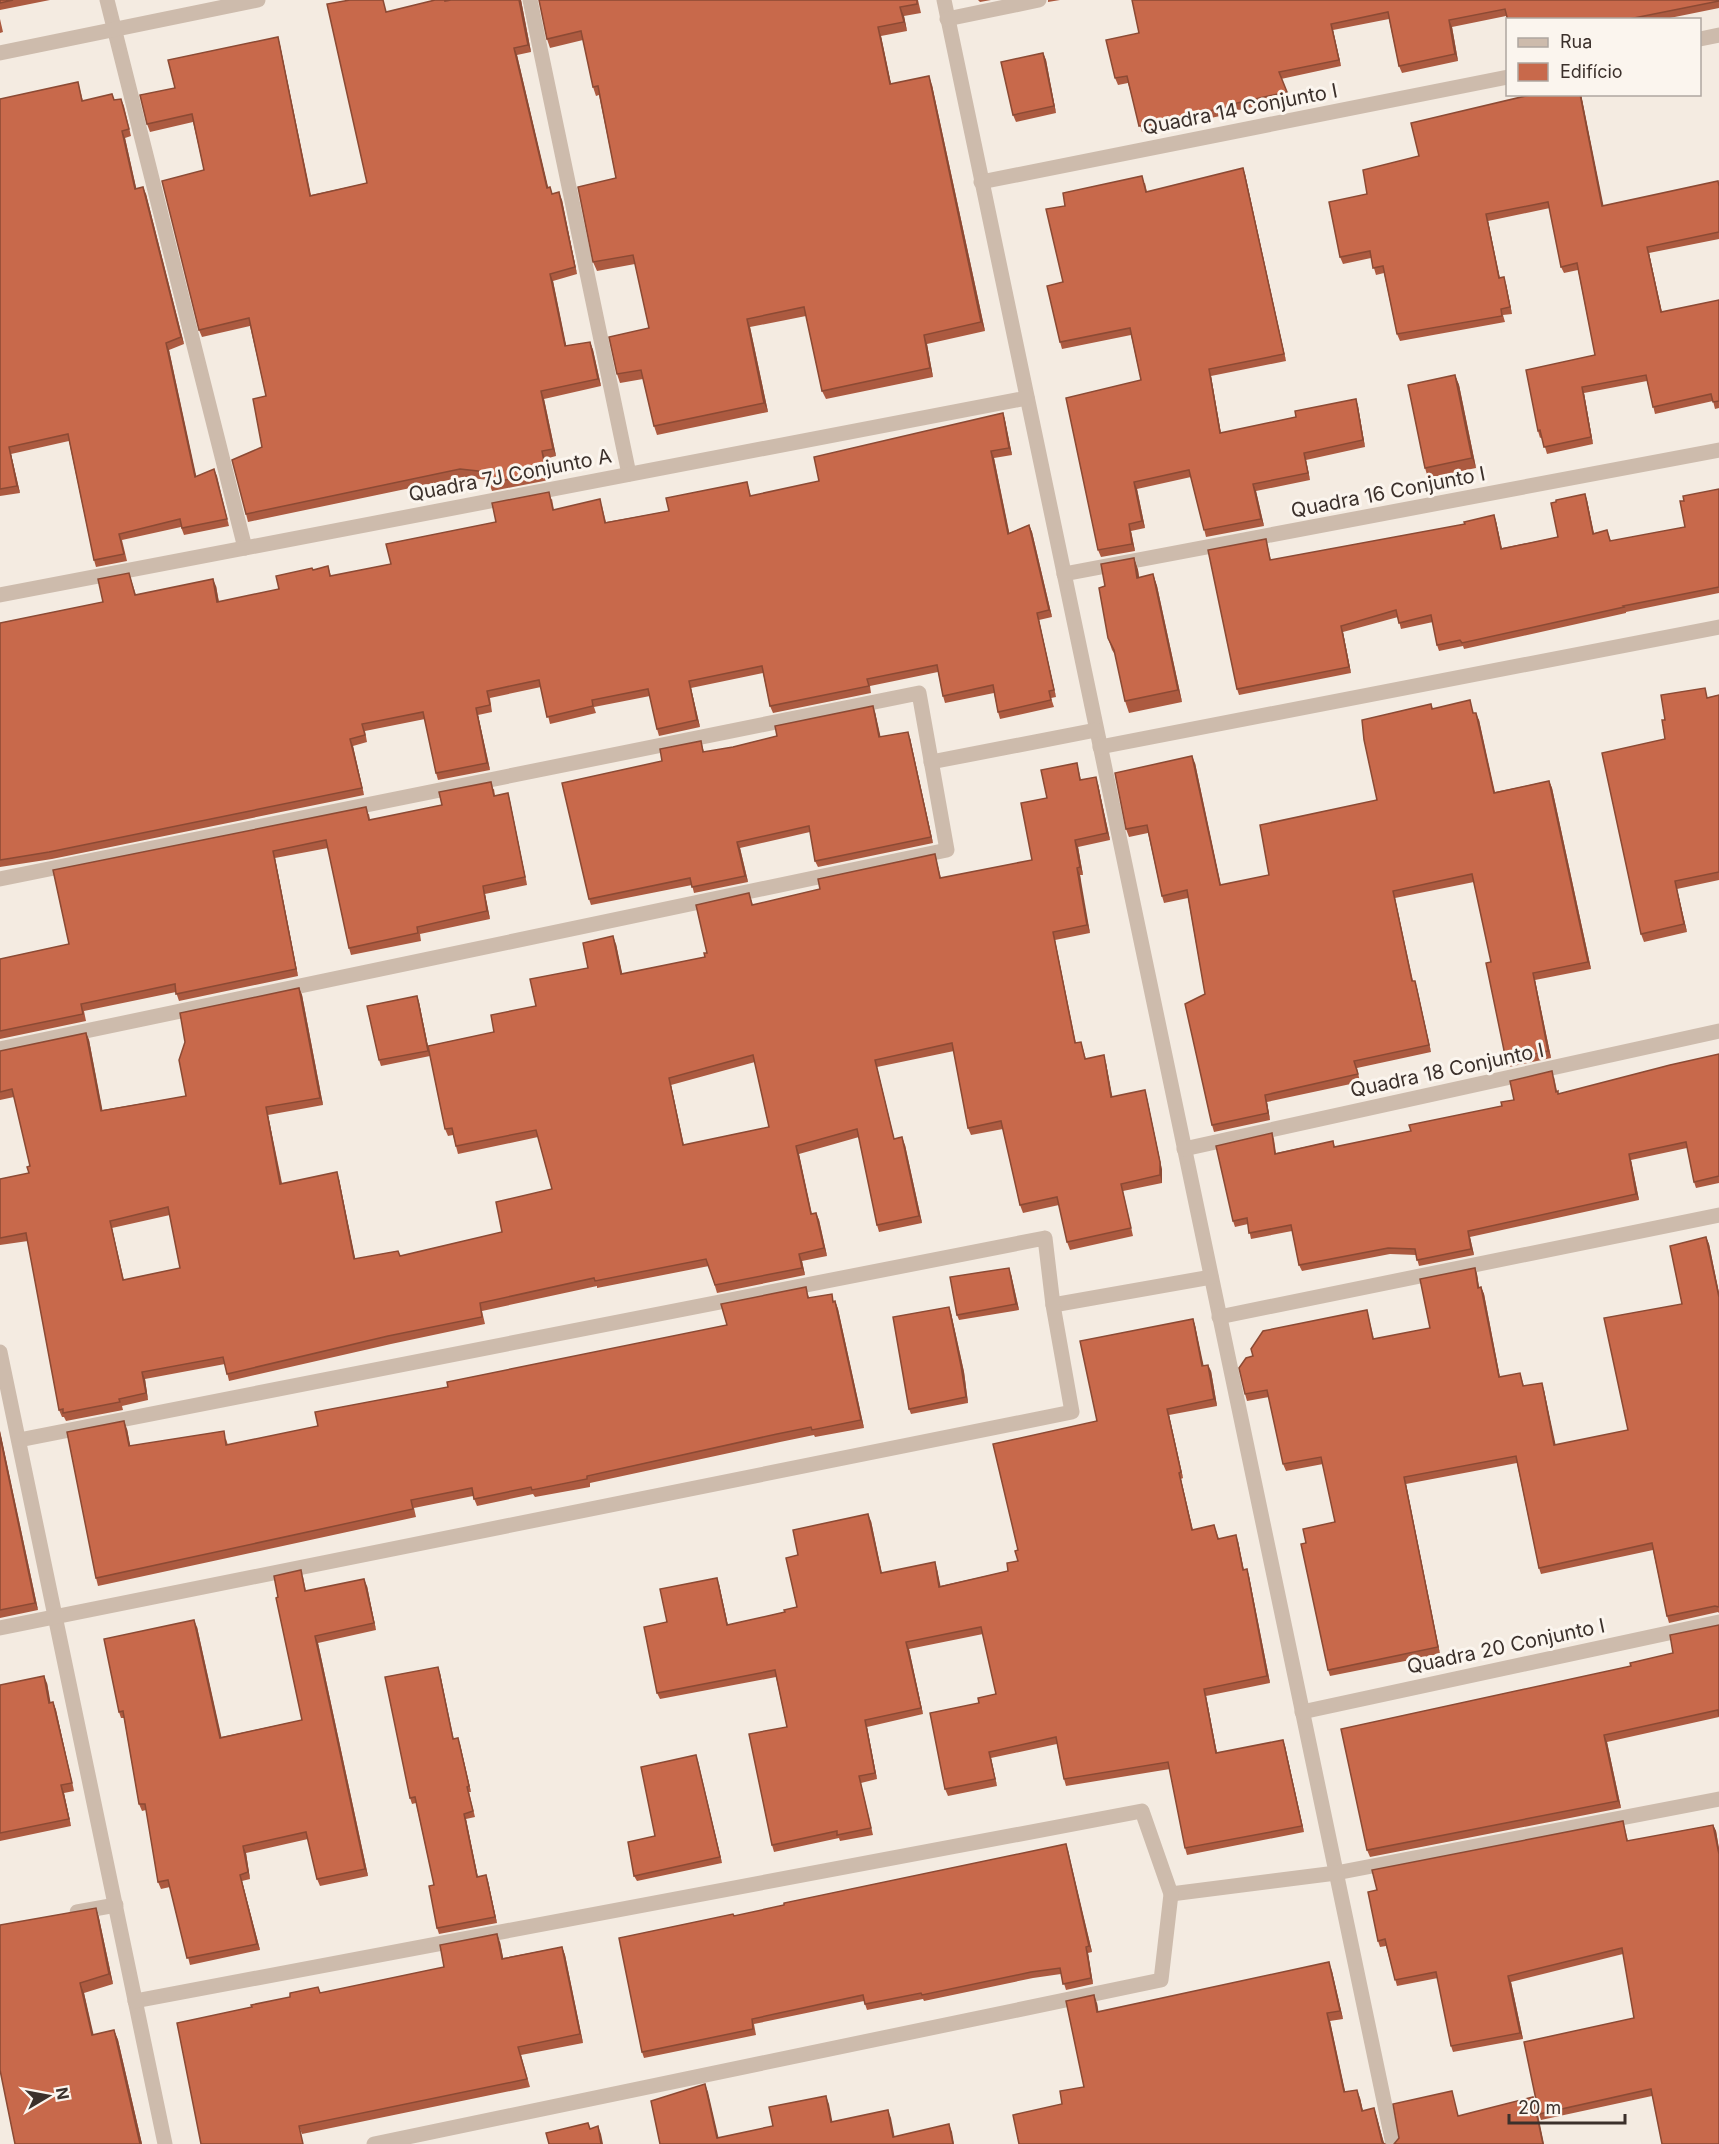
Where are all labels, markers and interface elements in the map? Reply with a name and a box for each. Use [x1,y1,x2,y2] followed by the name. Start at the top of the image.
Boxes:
[1506,18,1701,96] legend
[1560,31,1592,52] text: Rua
[1560,61,1623,82] text: Edifício
[1141,78,1339,140] street label: Quadra 14 Conjunto I
[407,444,614,506] street label: Quadra 7J Conjunto A
[1289,461,1487,523] street label: Quadra 16 Conjunto I
[1348,1038,1546,1102] street label: Quadra 18 Conjunto I
[1405,1613,1607,1679] street label: Quadra 20 Conjunto I
[18,2066,78,2126] north arrow
[52,2086,74,2101] text: N
[1509,2087,1624,2125] scale bar
[1518,2097,1561,2118] text: 20 m

